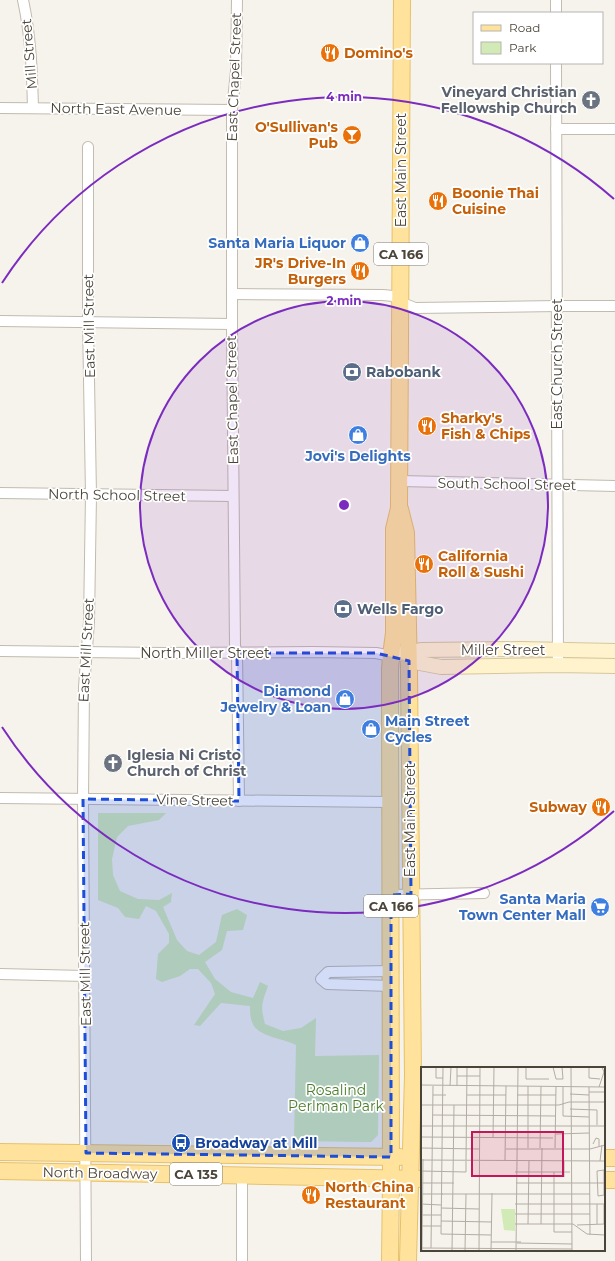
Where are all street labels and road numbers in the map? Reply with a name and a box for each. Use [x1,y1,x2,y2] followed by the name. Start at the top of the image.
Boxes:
[223,12,245,142] street label: East Chapel Street
[17,18,41,90] street label: Mill Street
[50,99,182,119] street label: North East Avenue
[392,112,410,227] street label: East Main Street
[374,243,428,265] road number: CA 166
[79,273,99,378] street label: East Mill Street
[548,298,566,430] street label: East Church Street
[222,335,242,465] street label: East Chapel Street
[437,474,577,494] street label: South School Street
[48,485,186,505] street label: North School Street
[74,597,98,703] street label: East Mill Street
[461,641,546,659] street label: Miller Street
[140,644,270,662] street label: North Miller Street
[401,762,419,877] street label: East Main Street
[156,790,234,810] street label: Vine Street
[364,895,418,917] road number: CA 166
[75,921,95,1026] street label: East Mill Street
[42,1163,158,1183] street label: North Broadway
[170,1163,222,1185] road number: CA 135

